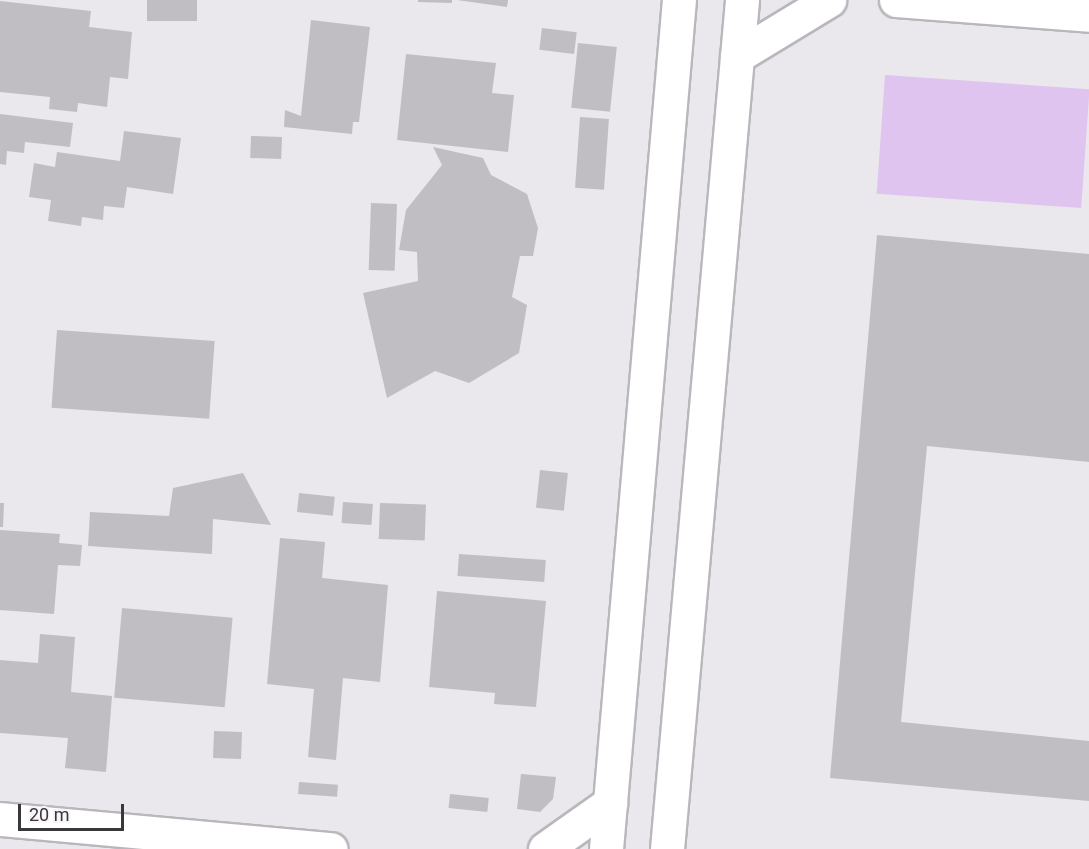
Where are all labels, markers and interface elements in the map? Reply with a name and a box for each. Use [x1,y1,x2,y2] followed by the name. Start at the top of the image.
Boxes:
[21,792,128,830] scale bar
[29,804,69,825] text: 20 m

